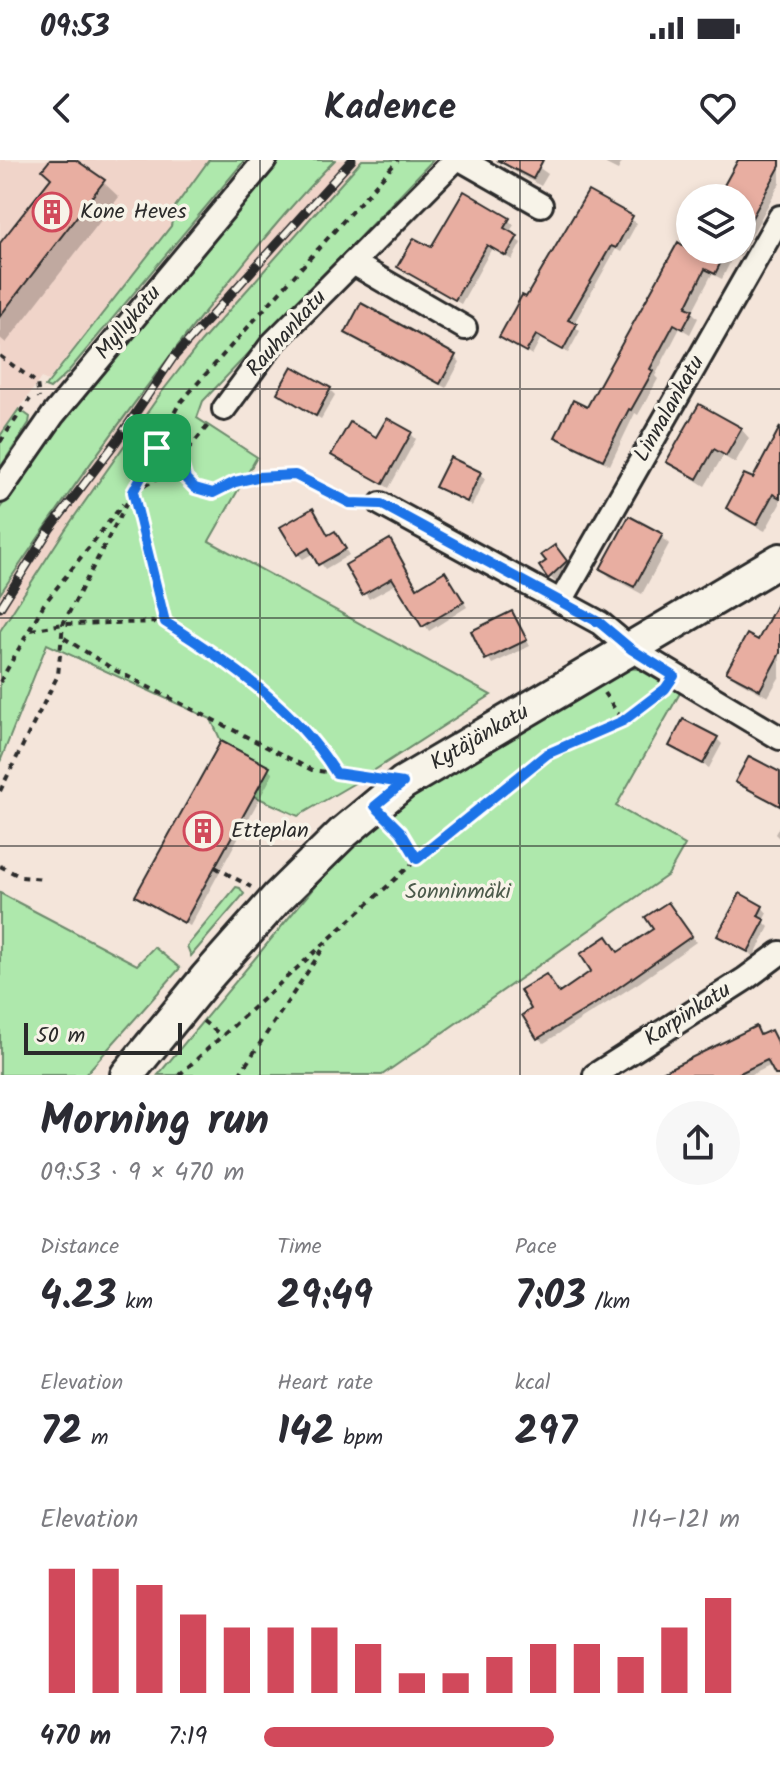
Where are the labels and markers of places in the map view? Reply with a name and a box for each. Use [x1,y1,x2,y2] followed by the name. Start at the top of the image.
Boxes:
[31,191,73,233] building icon: Kone Heves
[80,195,187,230] place label: Kone Heves
[123,414,191,482] pin
[182,810,224,852] building icon: Etteplan
[231,814,309,849] place label: Etteplan

